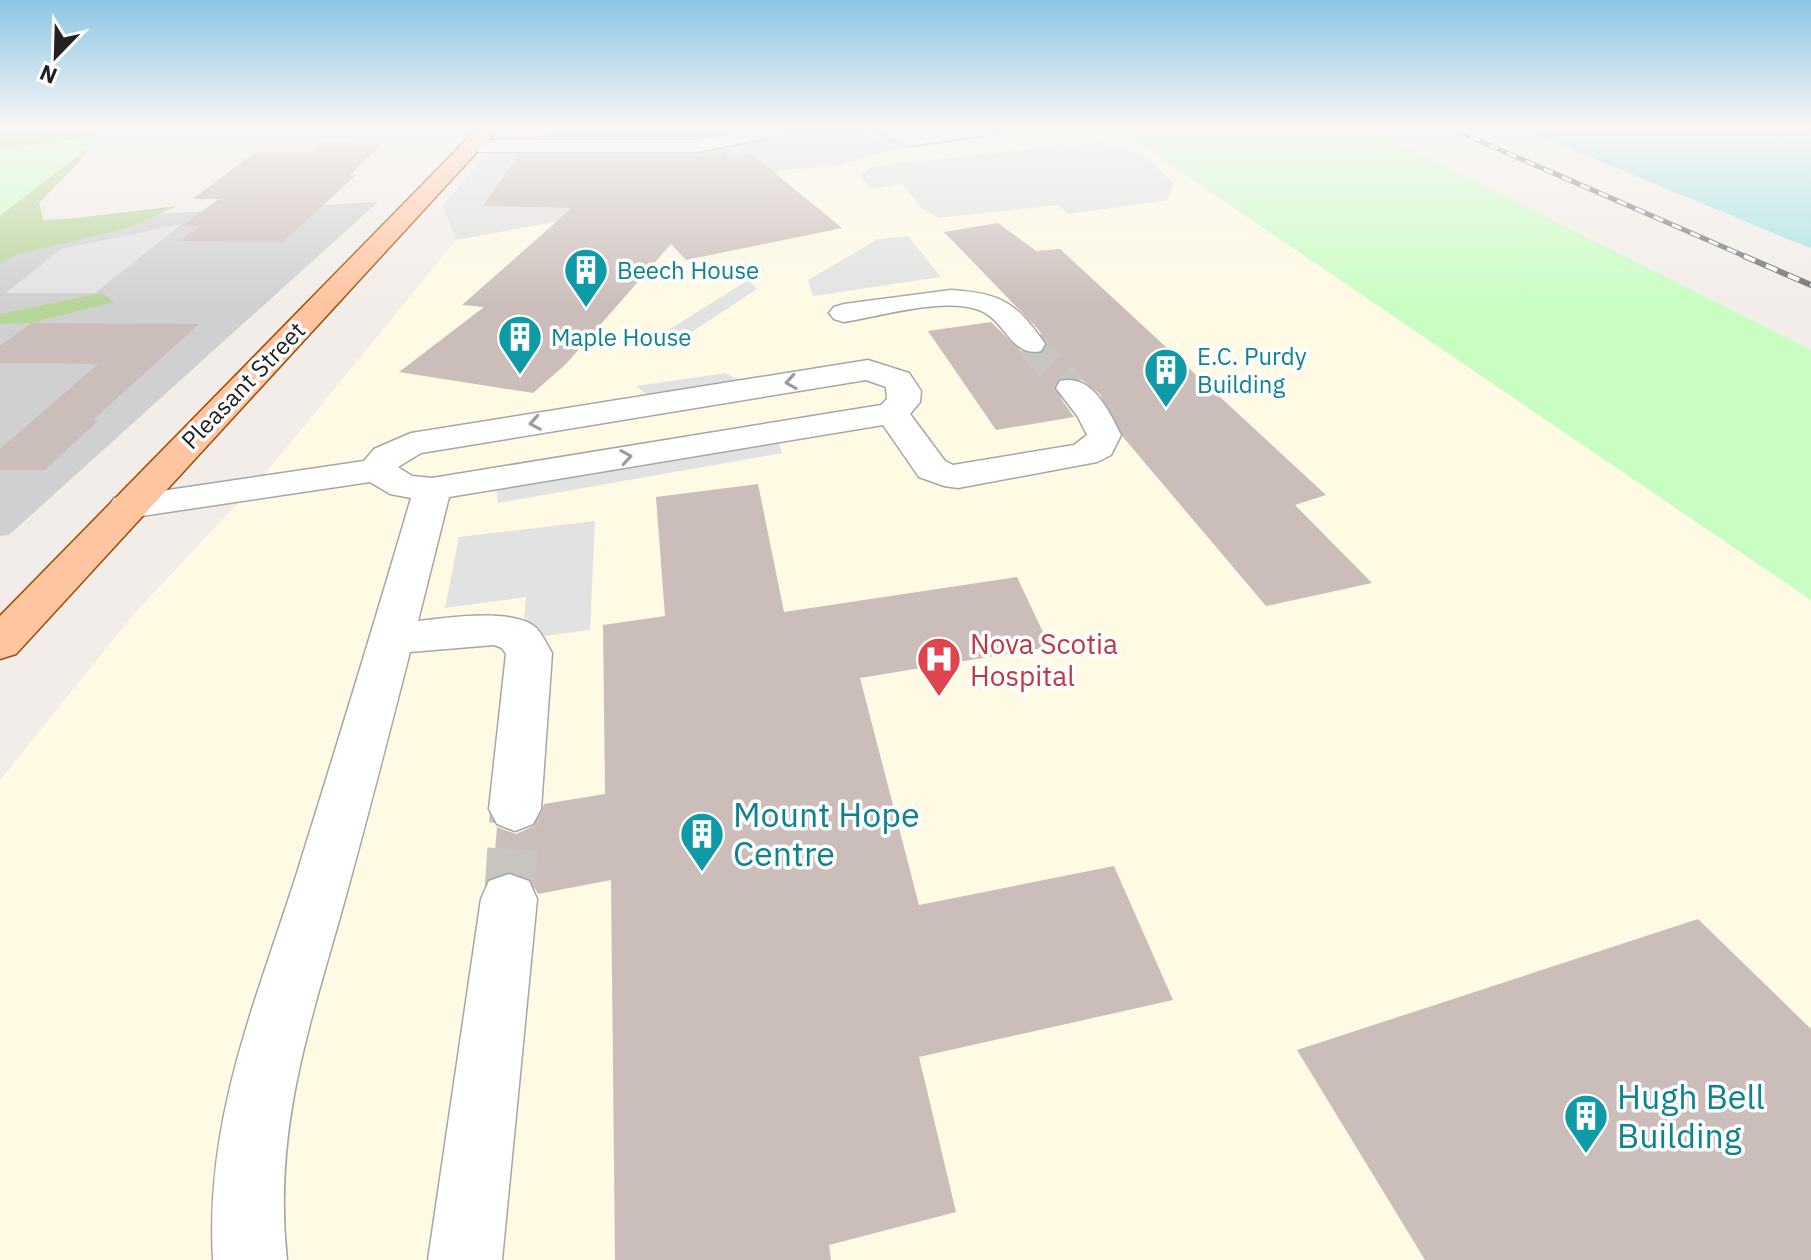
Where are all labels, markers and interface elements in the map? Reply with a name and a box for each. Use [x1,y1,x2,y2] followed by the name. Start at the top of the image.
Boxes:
[16,16,96,96] north arrow
[35,58,61,91] text: N
[562,246,610,309] building icon: Beech House
[617,254,759,286] place label: Beech House
[496,313,544,376] building icon: Maple House
[174,314,312,456] street label: Pleasant Street
[551,321,692,353] place label: Maple House
[1197,340,1307,400] place label: E.C. Purdy Building
[1142,346,1190,409] building icon: E.C. Purdy Building
[784,373,798,390] one-way arrow
[528,414,541,431] one-way arrow
[620,449,633,466] one-way arrow
[970,625,1118,694] place label: Nova Scotia Hospital
[915,635,963,698] hospital icon: Nova Scotia Hospital
[733,792,920,875] place label: Mount Hope Centre
[678,810,726,873] building icon: Mount Hope Centre
[1617,1074,1765,1157] place label: Hugh Bell Building
[1562,1092,1610,1155] building icon: Hugh Bell Building

